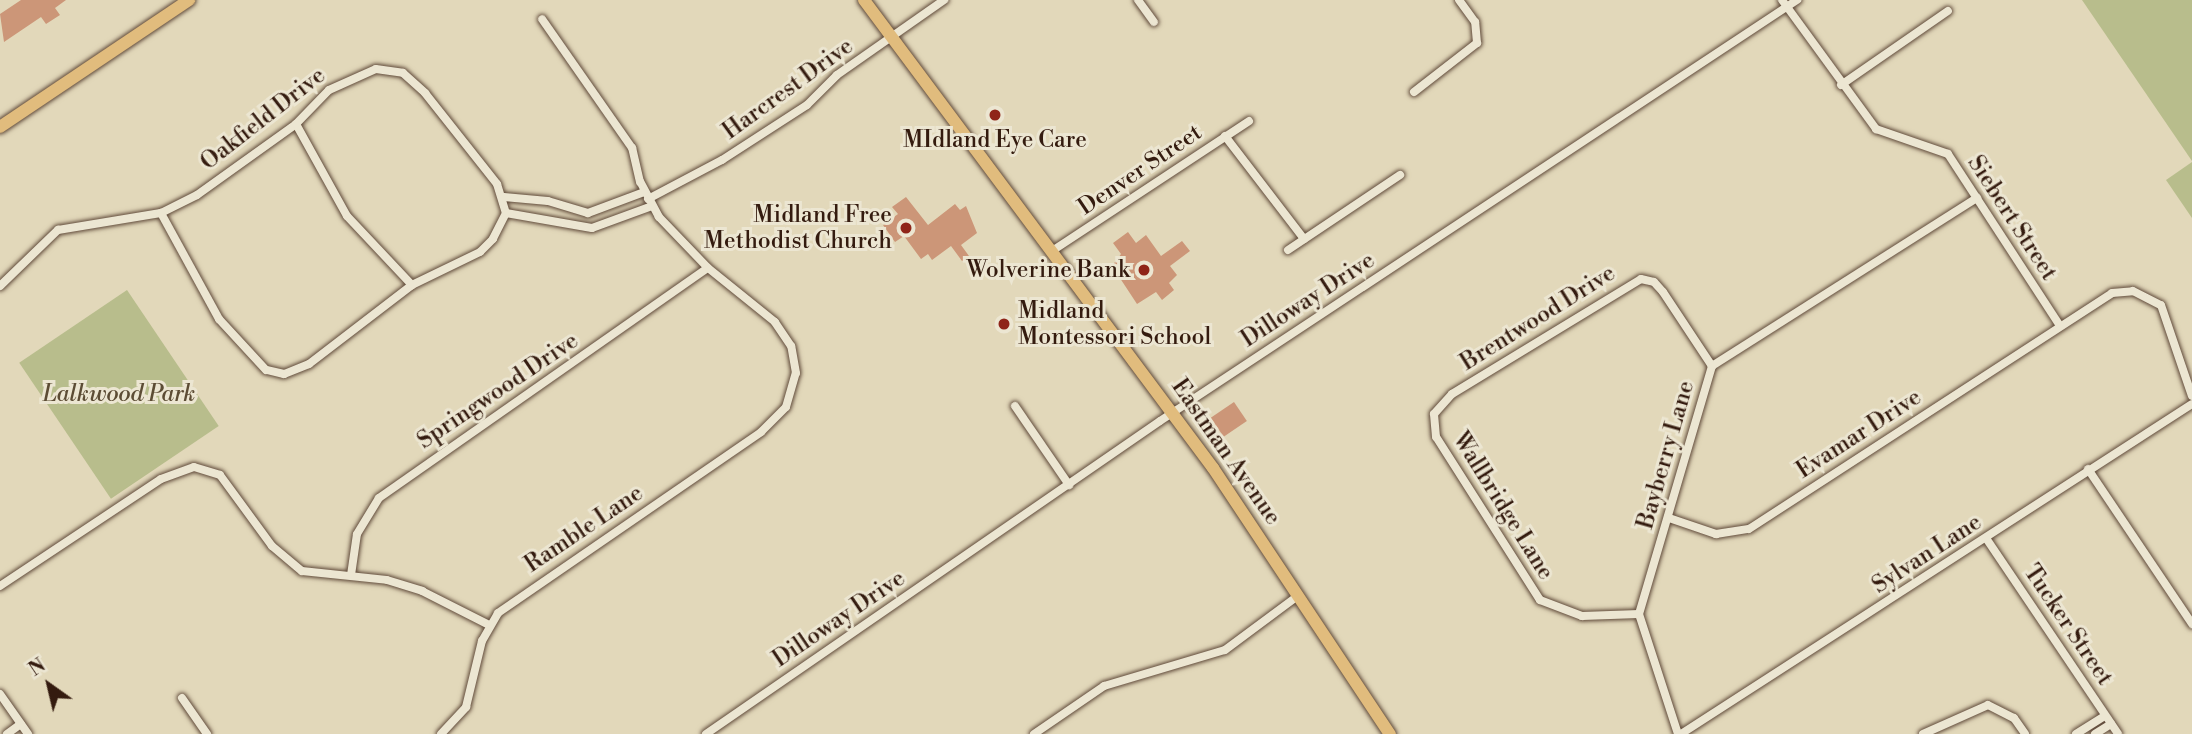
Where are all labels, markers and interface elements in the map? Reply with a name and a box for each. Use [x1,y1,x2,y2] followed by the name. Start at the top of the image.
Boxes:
[717,32,859,146] street label: Harcrest Drive
[195,62,331,176] street label: Oakfield Drive
[987,107,1003,123] marker: MIdland Eye Care
[1073,119,1207,221] street label: Denver Street
[903,126,1087,154] place label: MIdland Eye Care
[1961,150,2063,286] street label: Siebert Street
[704,201,892,255] place label: Midland Free Methodist Church
[898,220,914,236] marker: Midland Free Methodist Church
[1236,247,1380,353] street label: Dilloway Drive
[967,256,1130,284] place label: Wolverine Bank
[1456,259,1620,377] street label: Brentwood Drive
[1136,262,1152,278] marker: Wolverine Bank
[1018,297,1211,351] place label: Midland Montessori School
[996,316,1012,332] marker: Midland Montessori School
[412,327,584,455] street label: Springwood Drive
[1165,374,1287,530] street label: Eastman Avenue
[1632,378,1700,532] street label: Bayberry Lane
[43,380,195,408] park label: Lalkwood Park
[1791,383,1927,485] street label: Evamar Drive
[1447,427,1559,585] street label: Wallbridge Lane
[520,479,648,579] street label: Ramble Lane
[1867,508,1987,600] street label: Sylvan Lane
[2018,559,2118,691] street label: Tucker Street
[768,565,910,673] street label: Dilloway Drive
[14,650,84,720] north arrow
[24,653,50,682] text: N

